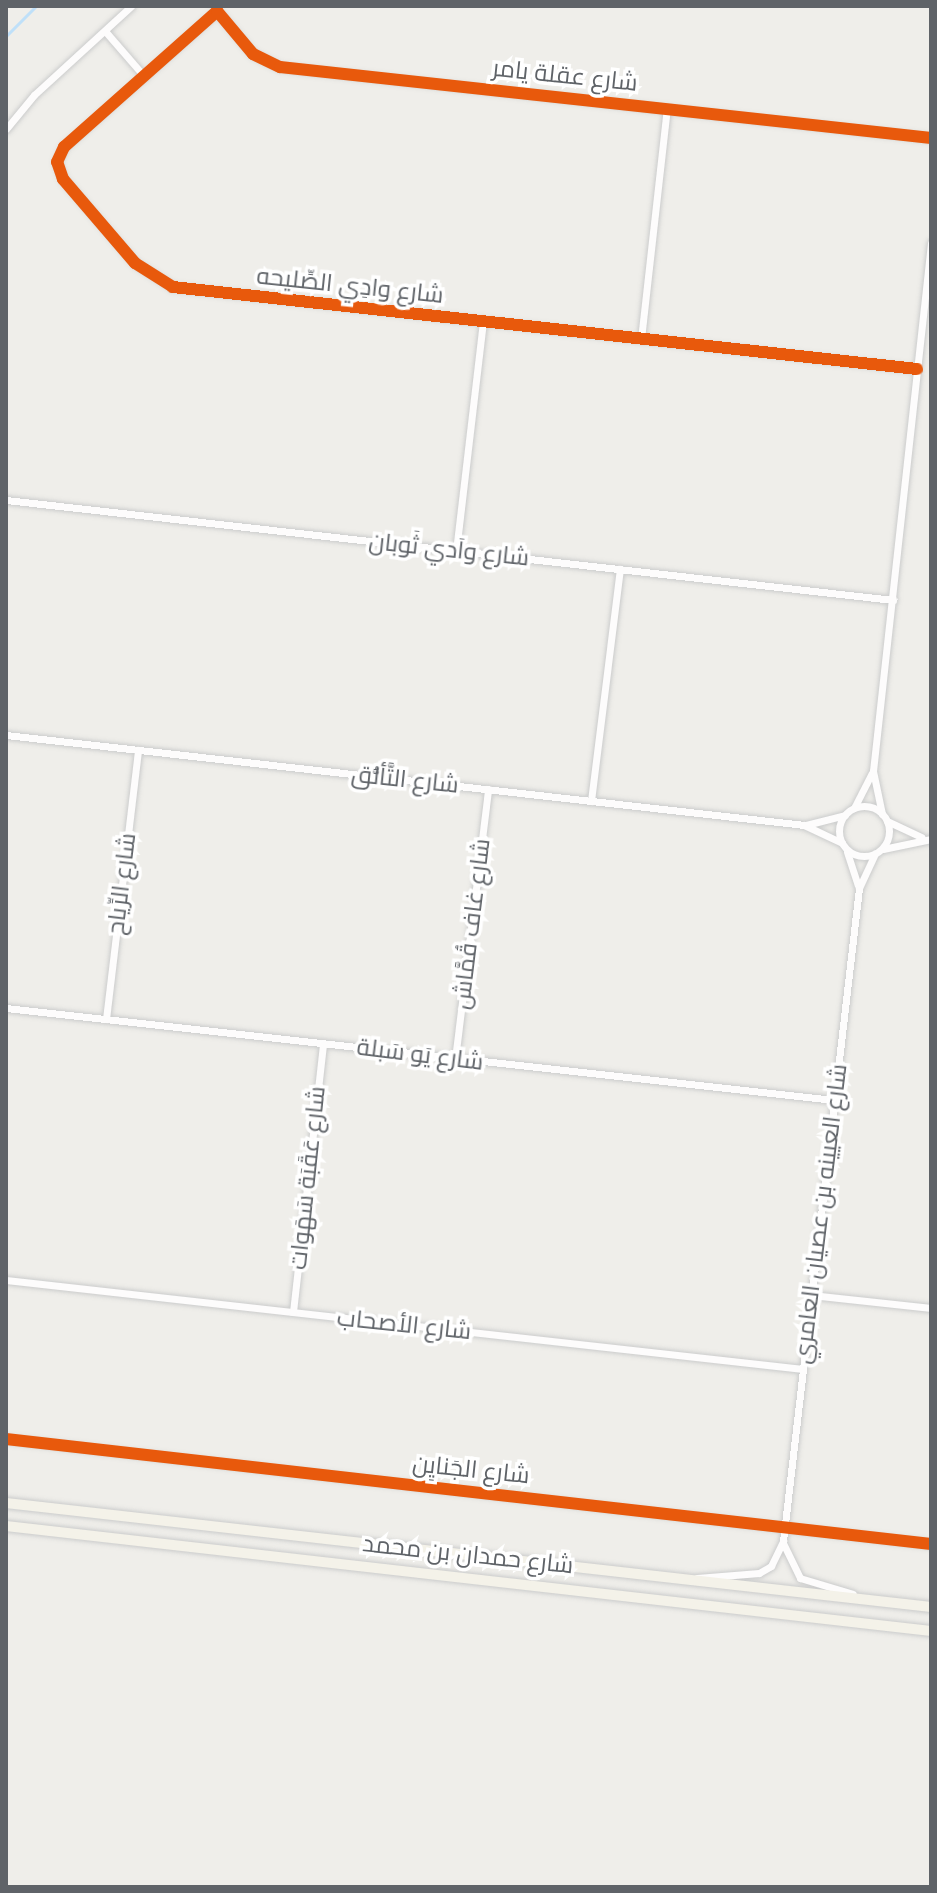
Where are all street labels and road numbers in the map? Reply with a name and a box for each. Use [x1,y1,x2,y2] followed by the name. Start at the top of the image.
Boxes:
[491,54,639,98] street label: شارع عقلة يامر
[255,262,445,310] street label: شارع وادِي الصِّليحه
[367,527,531,573] street label: شارع واَدي ثَوبان
[350,760,460,800] street label: شارع التَّألُّق
[101,832,143,936] street label: شارع الرِّياح
[447,837,497,1011] street label: شارع غاف قُمَّاش
[355,1033,485,1077] street label: شارع يَو سَبلة
[788,1062,854,1366] street label: شارع العيينه بن عصيان العامري
[284,1085,332,1271] street label: شارع عَقَبَة سَهَوات
[335,1304,473,1346] street label: شارع الأصحاب
[411,1450,531,1490] street label: شارع الجَنايِن
[361,1530,575,1580] street label: شارع حمدان بن محمد

